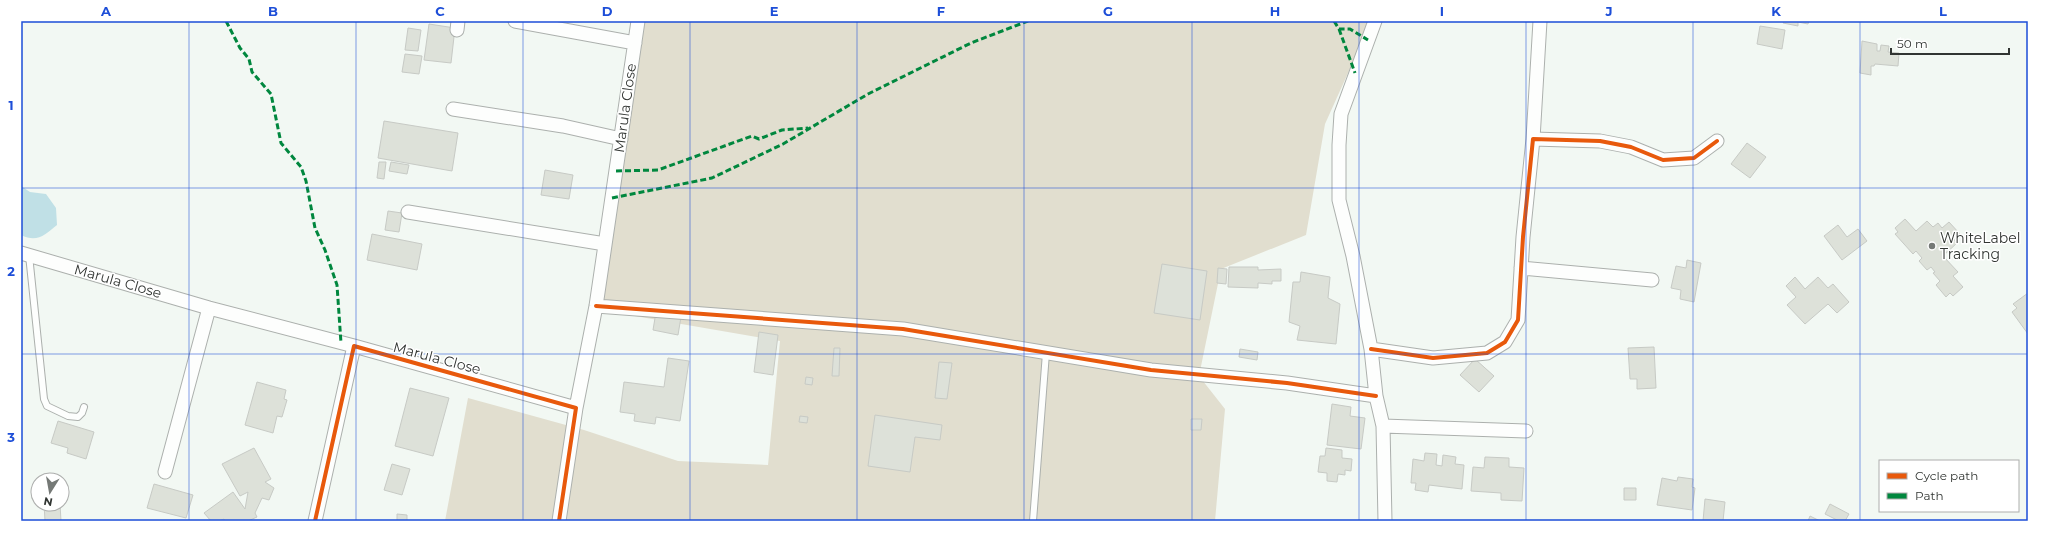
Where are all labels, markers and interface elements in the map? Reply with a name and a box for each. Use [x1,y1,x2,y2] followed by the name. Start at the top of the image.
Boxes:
[100,3,112,19] text: A
[268,3,278,19] text: B
[435,3,445,19] text: C
[602,3,613,19] text: D
[770,3,779,19] text: E
[937,3,945,19] text: F
[1103,3,1113,19] text: G
[1270,3,1280,19] text: H
[1440,3,1444,19] text: I
[1604,3,1613,19] text: J
[1771,3,1781,19] text: K
[1939,3,1947,19] text: L
[1891,30,2009,56] scale bar
[1897,36,1928,51] text: 50 m
[610,62,640,154] street label: Marula Close
[8,97,14,113] text: 1
[1940,229,2021,263] place label: WhiteLabel Tracking
[1927,241,1937,251] marker: WhiteLabel Tracking
[72,260,164,302] street label: Marula Close
[7,263,15,279] text: 2
[391,338,483,378] street label: Marula Close
[6,429,15,445] text: 3
[1879,460,2019,512] legend
[1915,468,1978,483] text: Cycle path
[30,472,70,512] north arrow
[1915,488,1944,503] text: Path
[42,494,54,510] text: N

